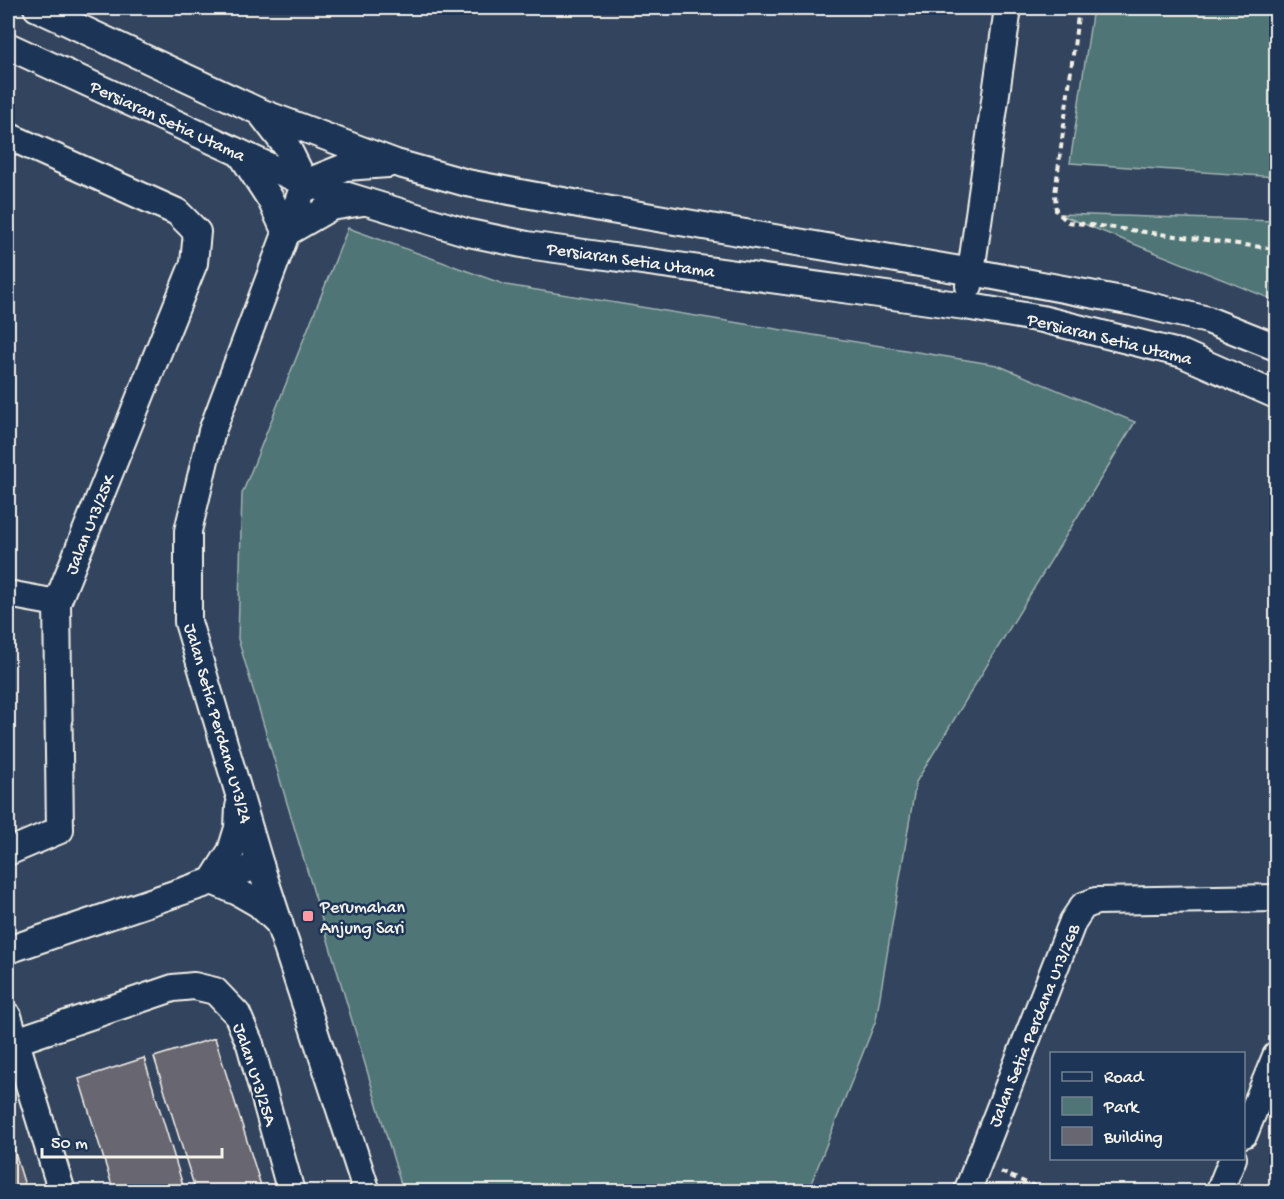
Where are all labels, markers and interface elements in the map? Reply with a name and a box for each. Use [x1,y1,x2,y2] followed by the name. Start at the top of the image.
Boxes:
[85,77,249,168] street label: Persiaran Setia Utama
[545,239,717,284] street label: Persiaran Setia Utama
[1024,310,1195,371] street label: Persiaran Setia Utama
[62,470,122,578] street label: Jalan U13/25K
[178,621,255,827] street label: Jalan Setia Perdana U13/24
[319,898,405,940] place label: Perumahan Anjung Sari
[301,909,315,923] marker: Perumahan Anjung Sari
[985,921,1086,1130] street label: Jalan Setia Perdana U13/26B
[227,1021,280,1130] street label: Jalan U13/25A
[1050,1052,1245,1160] legend
[1104,1068,1145,1089] text: Road
[1103,1098,1140,1119] text: Park
[42,1121,222,1159] scale bar
[1103,1128,1163,1149] text: Building
[51,1134,88,1155] text: 50 m

